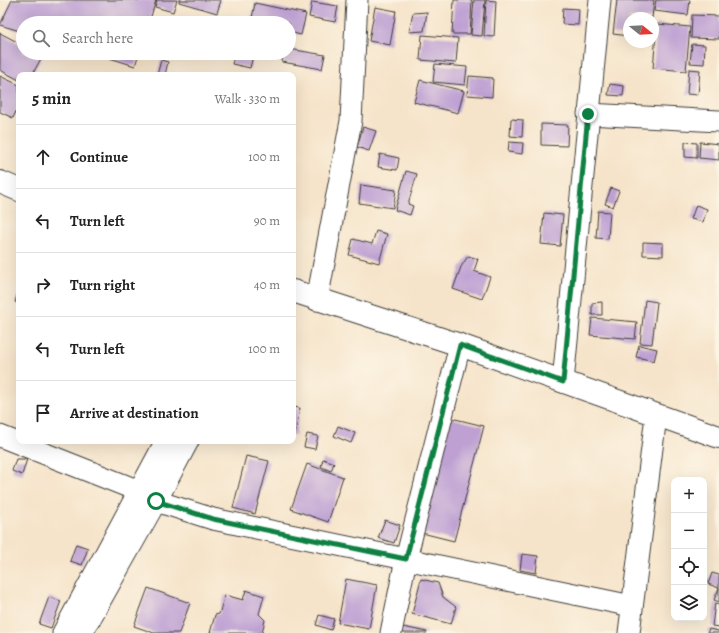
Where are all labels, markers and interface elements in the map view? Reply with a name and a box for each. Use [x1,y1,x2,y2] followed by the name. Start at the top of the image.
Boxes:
[623,12,659,48] north arrow
[16,16,296,60] search box
[30,27,52,49] icon: search
[62,28,133,48] text: Search here
[32,87,71,110] text: 5 min
[214,90,280,107] text: Walk · 330 m
[579,105,597,123] route end
[32,146,54,168] icon: ahead
[70,147,128,167] text: Continue
[248,148,280,165] text: 100 m
[32,210,54,232] icon: left
[70,211,125,231] text: Turn left
[254,212,280,229] text: 90 m
[32,274,54,296] icon: right
[70,275,135,295] text: Turn right
[254,276,280,293] text: 40 m
[32,338,54,360] icon: left
[70,339,125,359] text: Turn left
[248,340,280,357] text: 100 m
[32,402,54,424] icon: arrive
[70,403,199,423] text: Arrive at destination
[671,477,707,621] map controls
[671,477,707,513] button: +
[147,492,165,510] route start
[671,513,707,549] button: −
[671,549,707,585] button: locate
[671,585,707,621] button: layers

